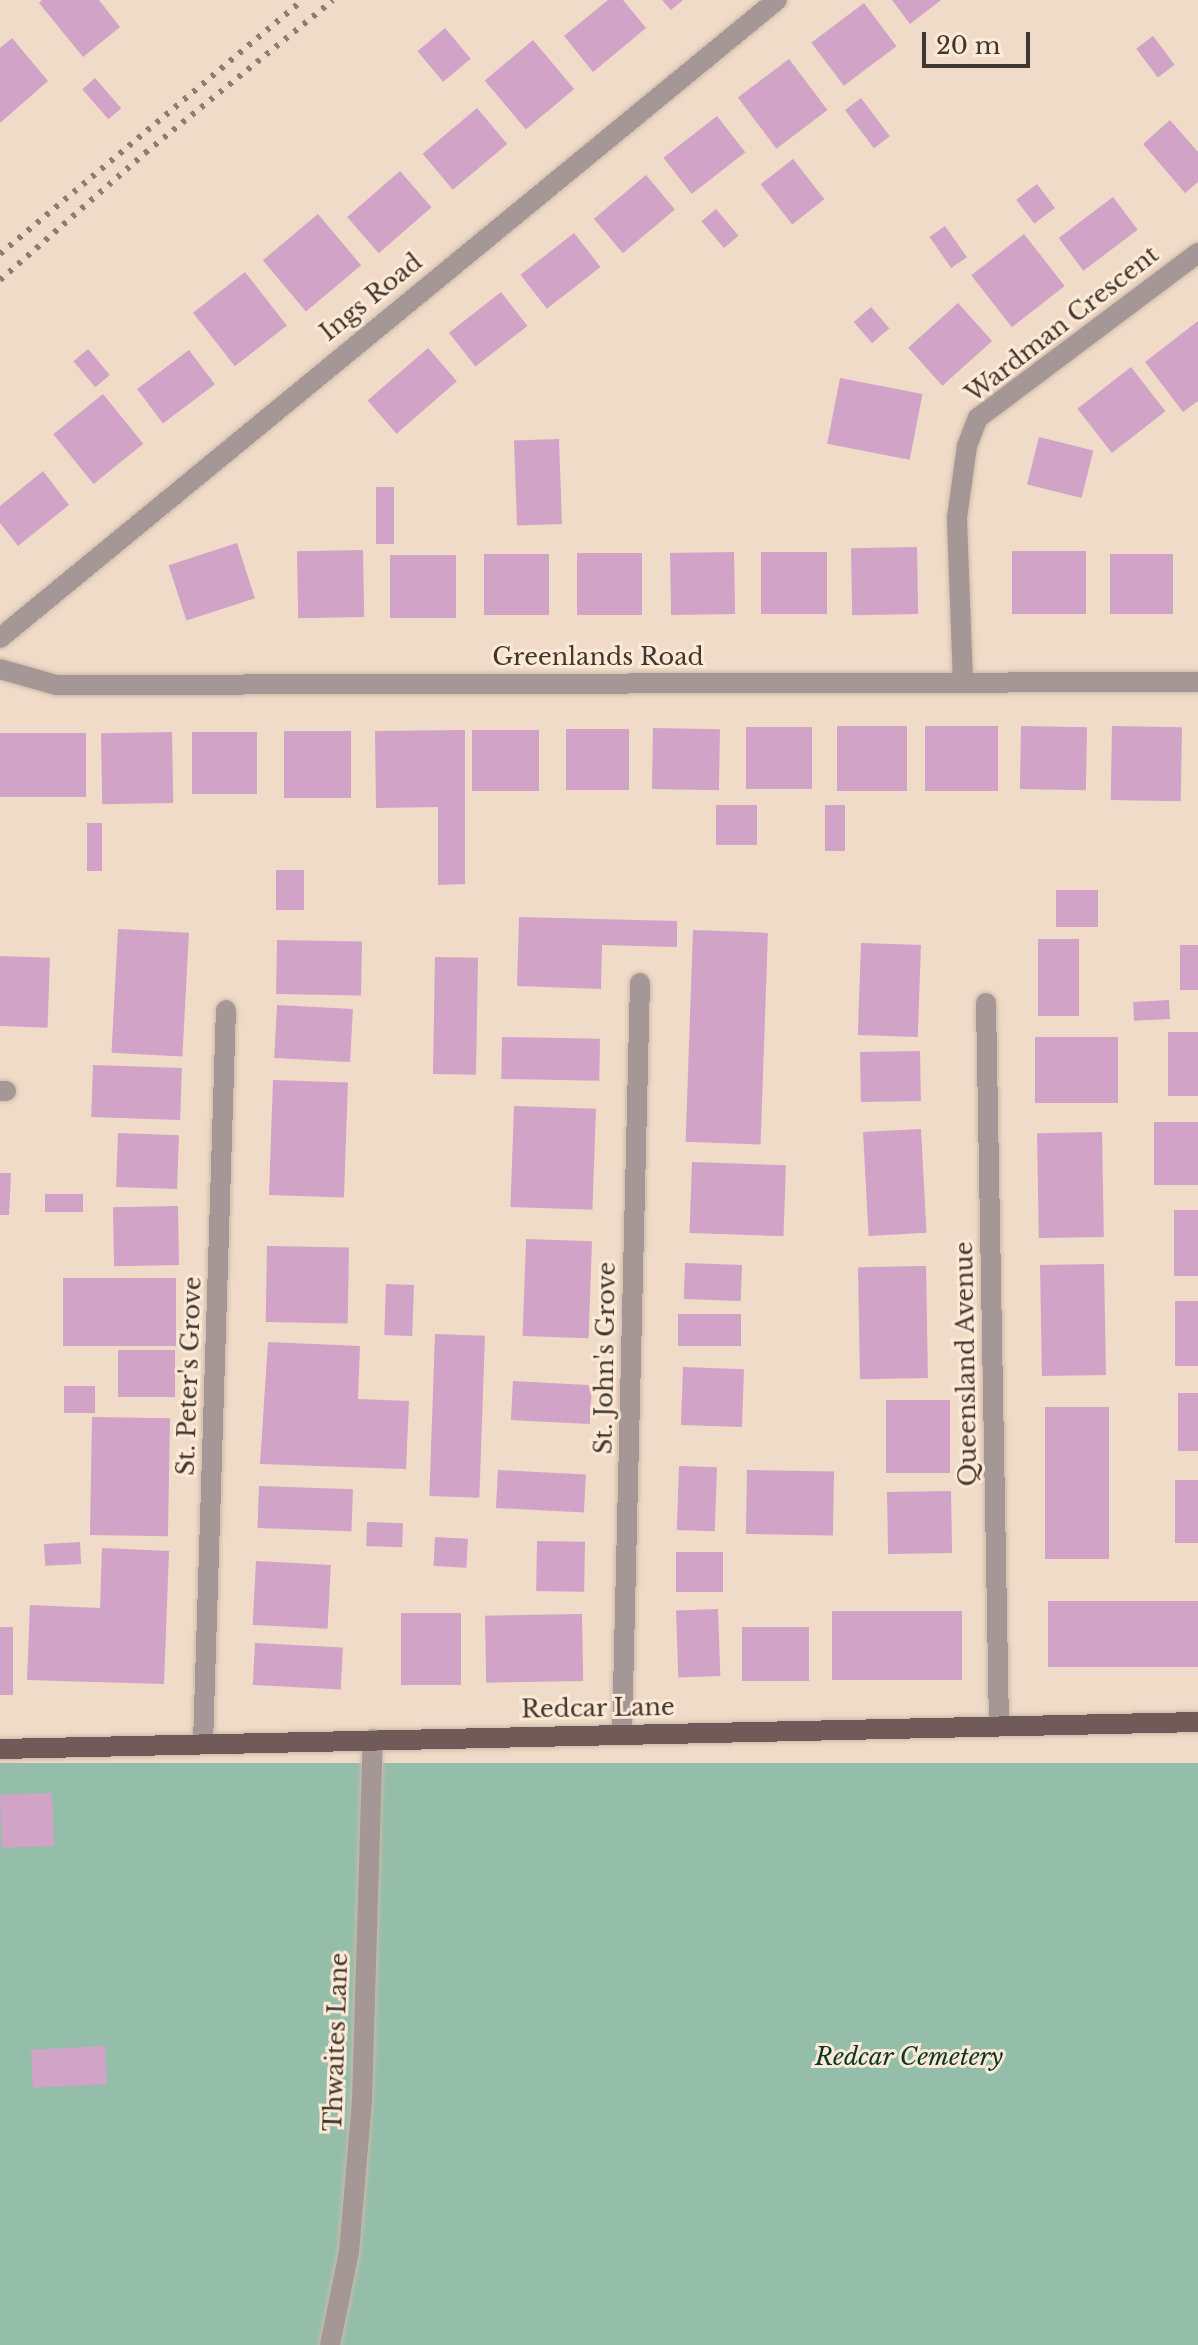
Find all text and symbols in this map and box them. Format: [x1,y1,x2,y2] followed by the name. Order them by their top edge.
[926,16,1034,66] scale bar
[936,31,1001,60] text: 20 m
[960,240,1164,408] street label: Wardman Crescent
[314,247,428,347] street label: Ings Road
[492,643,704,671] street label: Greenlands Road
[949,1241,983,1487] street label: Queensland Avenue
[589,1262,621,1454] street label: St. John's Grove
[171,1276,207,1476] street label: St. Peter's Grove
[521,1692,675,1724] street label: Redcar Lane
[318,1952,354,2132] street label: Thwaites Lane
[815,2043,1003,2071] park label: Redcar Cemetery

